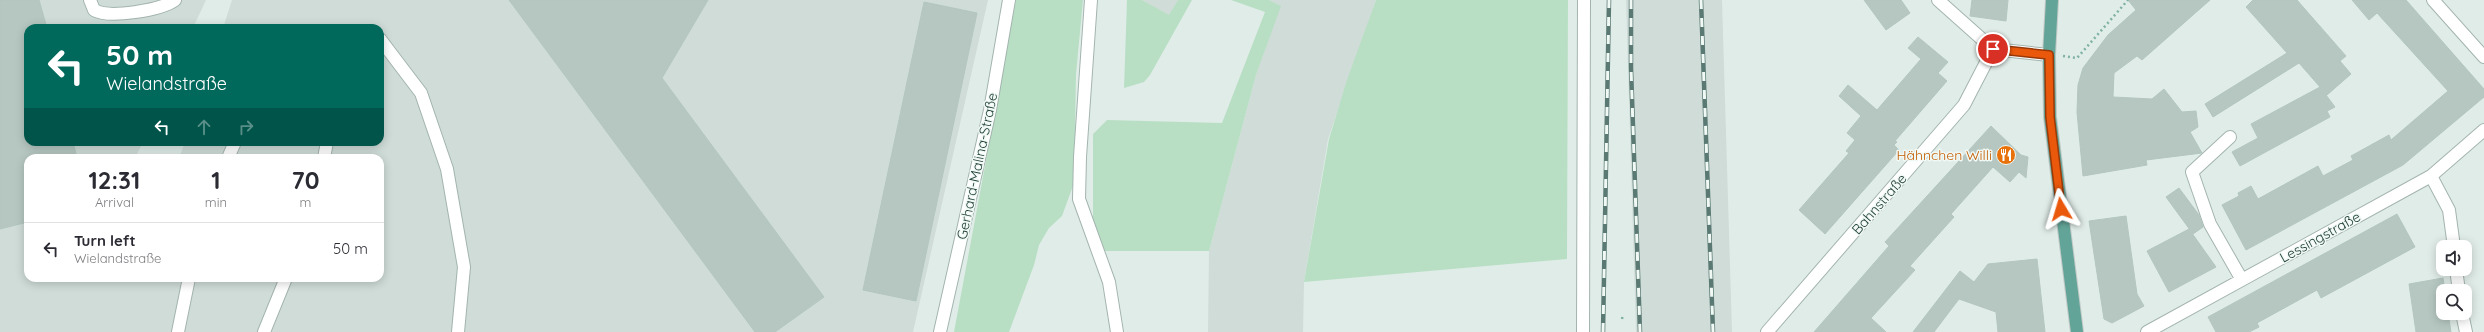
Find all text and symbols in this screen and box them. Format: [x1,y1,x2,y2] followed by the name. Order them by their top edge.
[1976,32,2010,66] pin
[106,37,173,72] text: 50 m
[1982,38,2004,60] icon: arrive
[40,40,92,92] icon: left
[106,72,227,95] text: Wielandstraße
[953,91,1001,241] street label: Gerhard-Malina-Straße
[151,116,173,138] icon: left
[193,116,215,138] icon: ahead
[235,116,257,138] icon: right
[1995,144,2017,166] restaurant icon: Hähnchen Willi
[1896,146,1992,164] place label: Hähnchen Willi
[89,165,140,195] text: 12:31
[211,165,221,195] text: 1
[292,165,319,195] text: 70
[1848,170,1910,238] street label: Bahnstraße
[2040,188,2082,230] position arrow
[95,194,134,210] text: Arrival
[205,194,227,210] text: min
[300,194,311,210] text: m
[2276,207,2364,267] street label: Lessingstraße
[74,231,136,250] text: Turn left
[40,238,62,260] icon: left
[333,239,368,258] text: 50 m
[2436,240,2472,320] map controls
[2436,240,2472,276] button: sound
[74,250,161,266] text: Wielandstraße
[2436,284,2472,320] button: search

